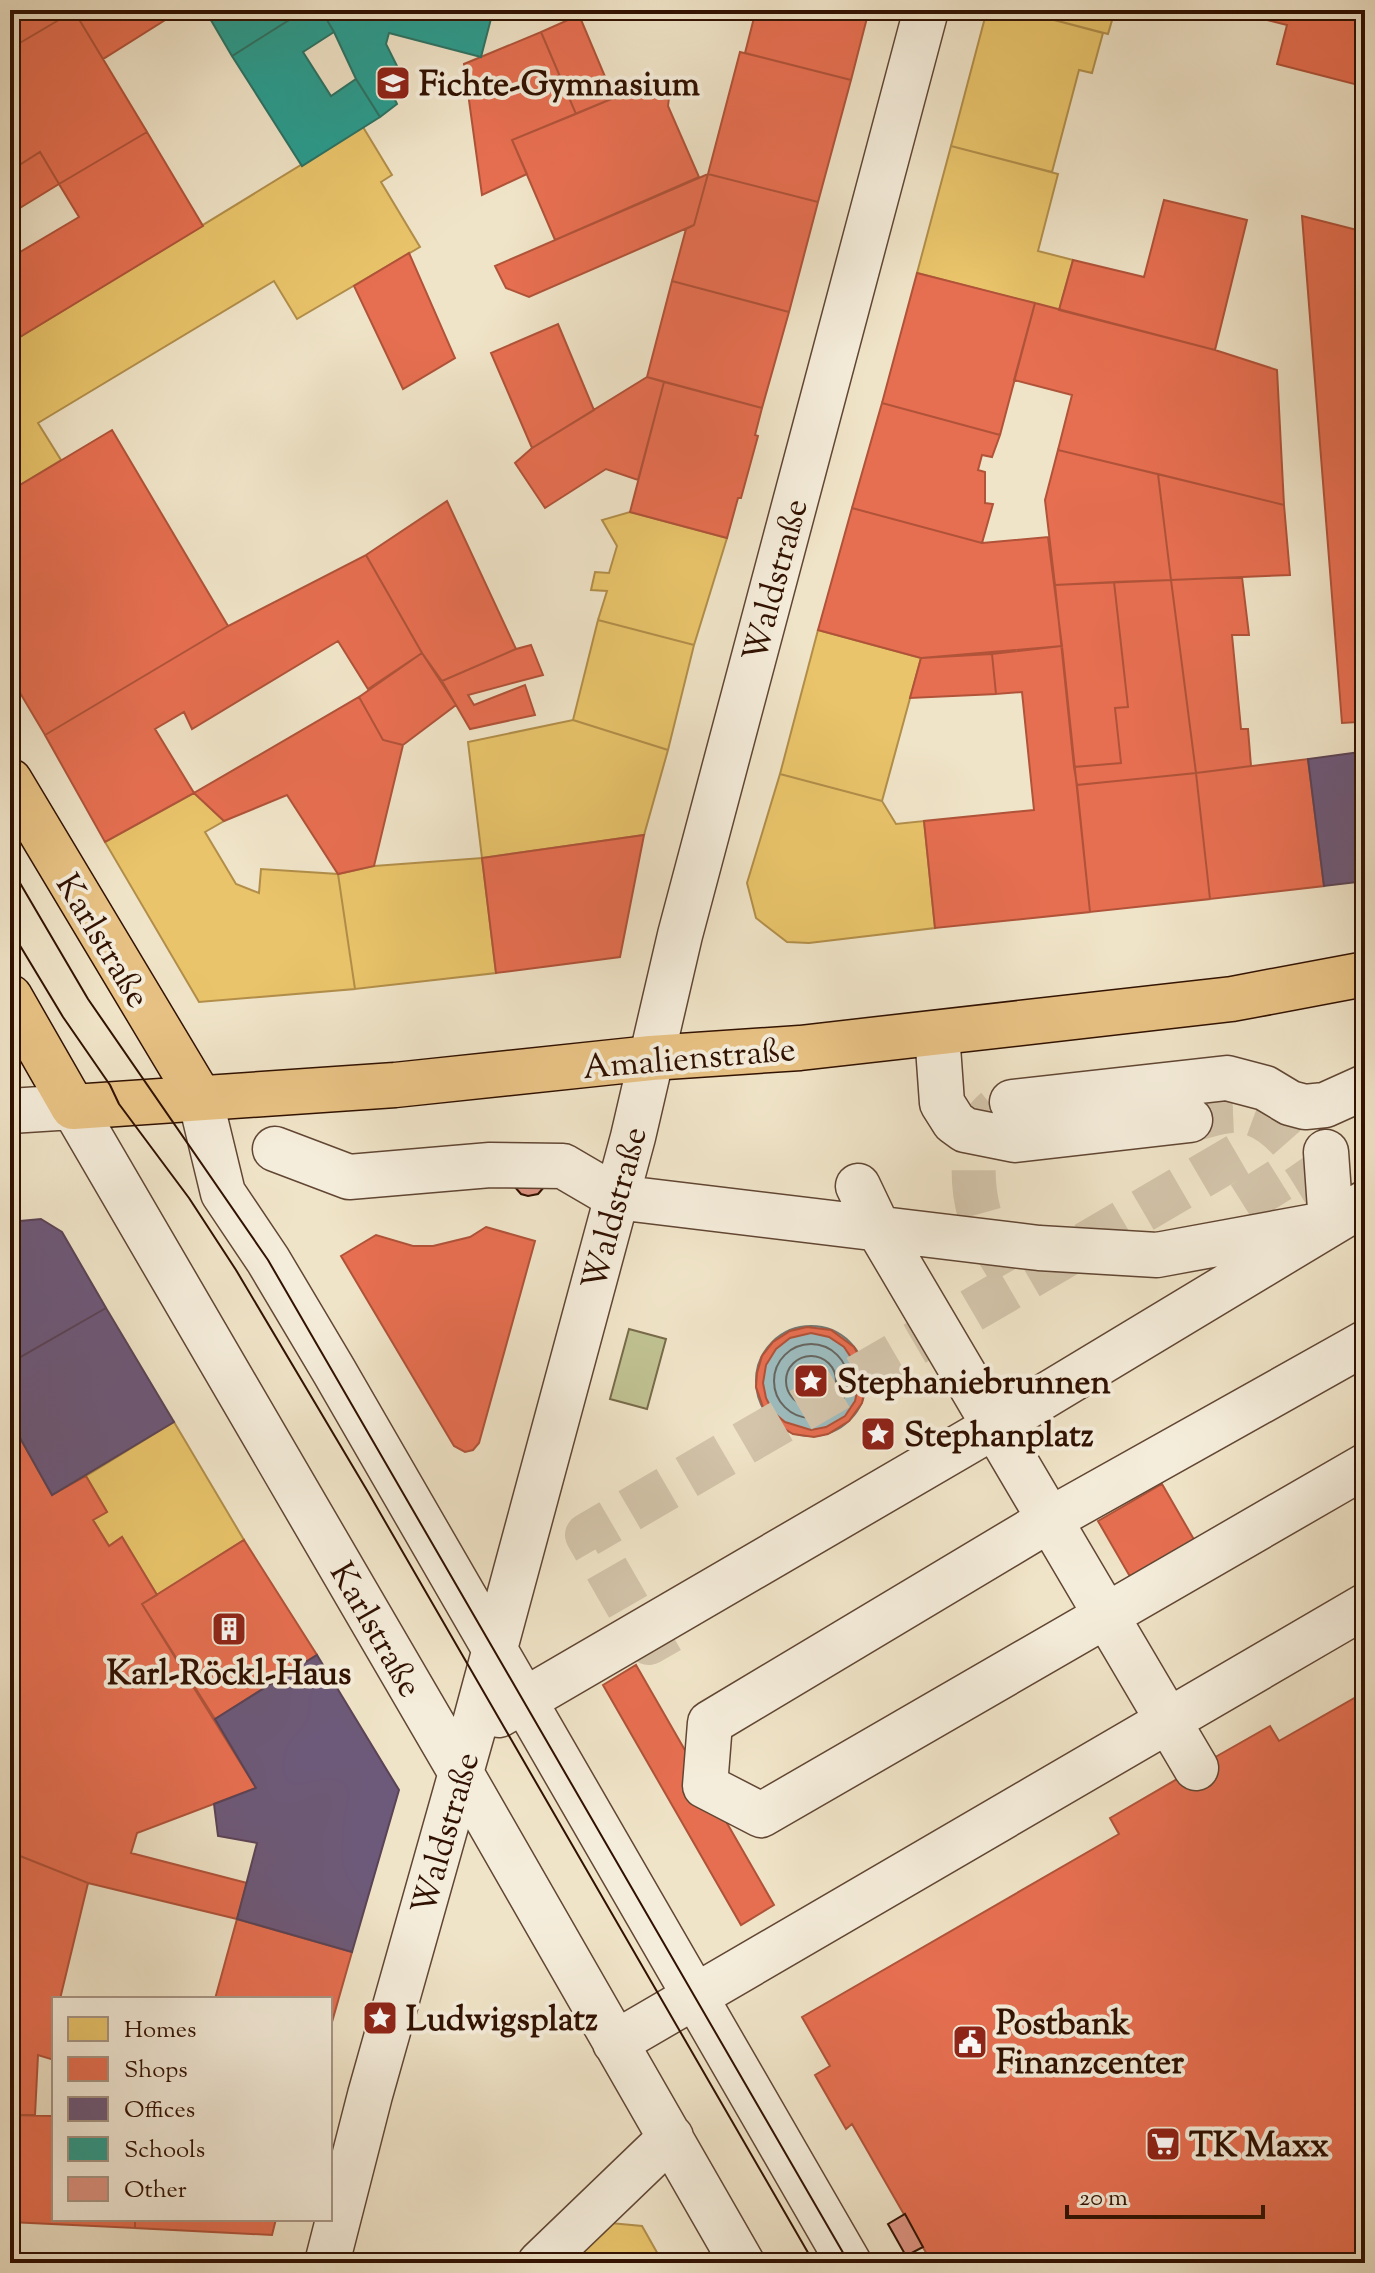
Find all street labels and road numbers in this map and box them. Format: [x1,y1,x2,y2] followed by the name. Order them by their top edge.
[732,494,823,668] street label: Waldstraße
[42,865,160,1018] street label: Karlstraße
[581,1027,798,1094] street label: Amalienstraße
[571,1122,662,1296] street label: Waldstraße
[315,1554,432,1708] street label: Karlstraße
[401,1747,494,1921] street label: Waldstraße

